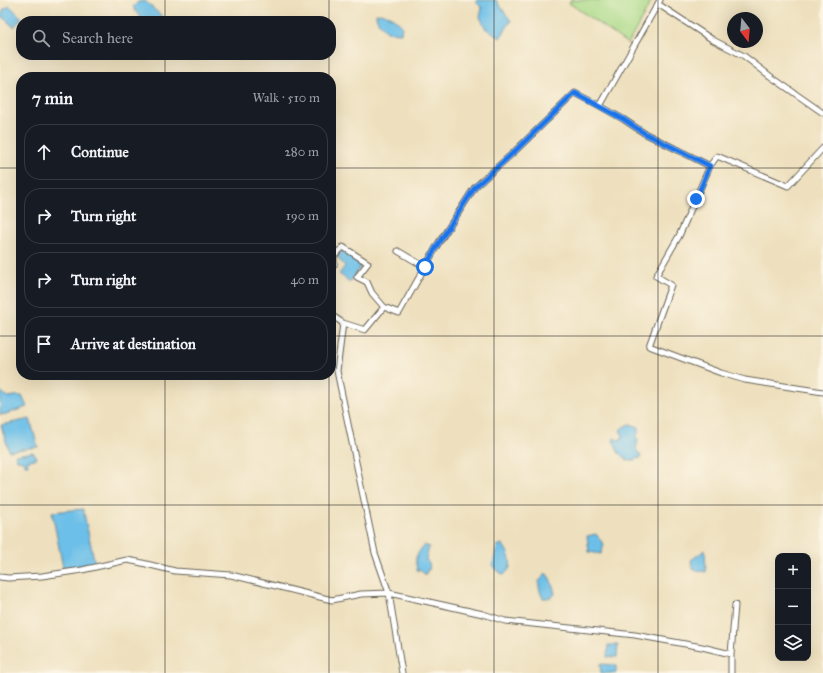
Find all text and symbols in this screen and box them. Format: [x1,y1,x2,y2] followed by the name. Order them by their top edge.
[727,12,763,48] north arrow
[16,16,336,60] search box
[30,27,52,49] icon: search
[62,29,133,47] text: Search here
[32,88,73,109] text: 7 min
[252,90,320,106] text: Walk · 510 m
[33,141,55,163] icon: ahead
[71,143,129,161] text: Continue
[284,144,319,160] text: 280 m
[687,190,705,208] route end
[33,205,55,227] icon: right
[71,207,136,225] text: Turn right
[286,208,319,224] text: 190 m
[416,258,434,276] route start
[33,269,55,291] icon: right
[71,271,136,289] text: Turn right
[290,272,319,288] text: 40 m
[33,333,55,355] icon: arrive
[71,335,196,353] text: Arrive at destination
[775,553,811,661] map controls
[775,553,811,589] button: +
[775,589,811,625] button: −
[775,625,811,661] button: layers

